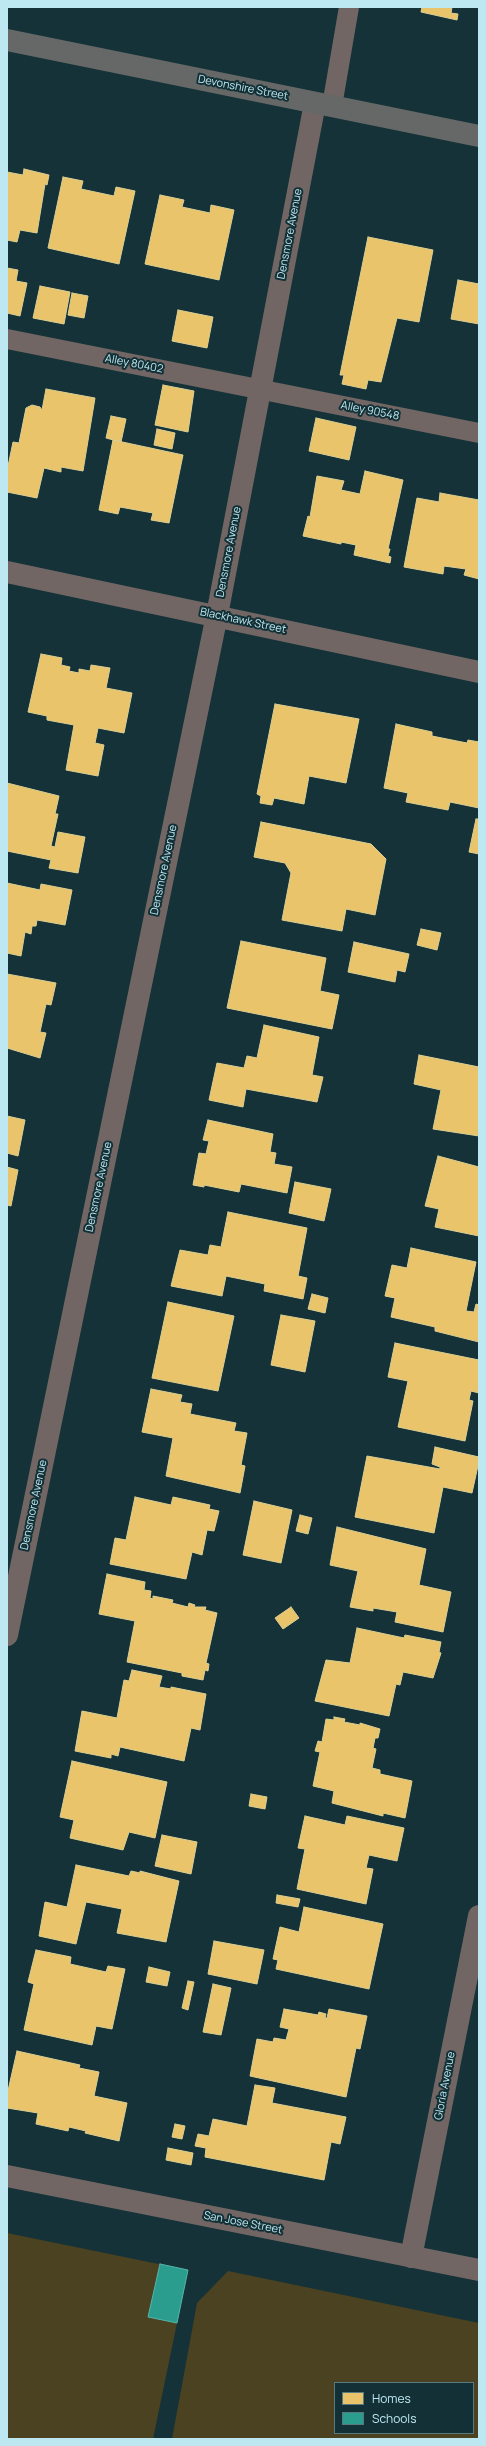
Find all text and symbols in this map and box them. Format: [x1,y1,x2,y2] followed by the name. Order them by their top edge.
[197,73,289,103] street label: Devonshire Street
[275,188,305,280] street label: Densmore Avenue
[104,352,164,376] street label: Alley 80402
[340,399,400,423] street label: Alley 90548
[214,506,244,598] street label: Densmore Avenue
[199,605,287,637] street label: Blackhawk Street
[148,824,180,916] street label: Densmore Avenue
[83,1141,115,1233] street label: Densmore Avenue
[18,1459,50,1551] street label: Densmore Avenue
[432,2051,458,2121] street label: Gloria Avenue
[203,2209,283,2237] street label: San Jose Street
[334,2382,474,2434] legend
[372,2390,411,2407] text: Homes
[372,2410,416,2427] text: Schools

